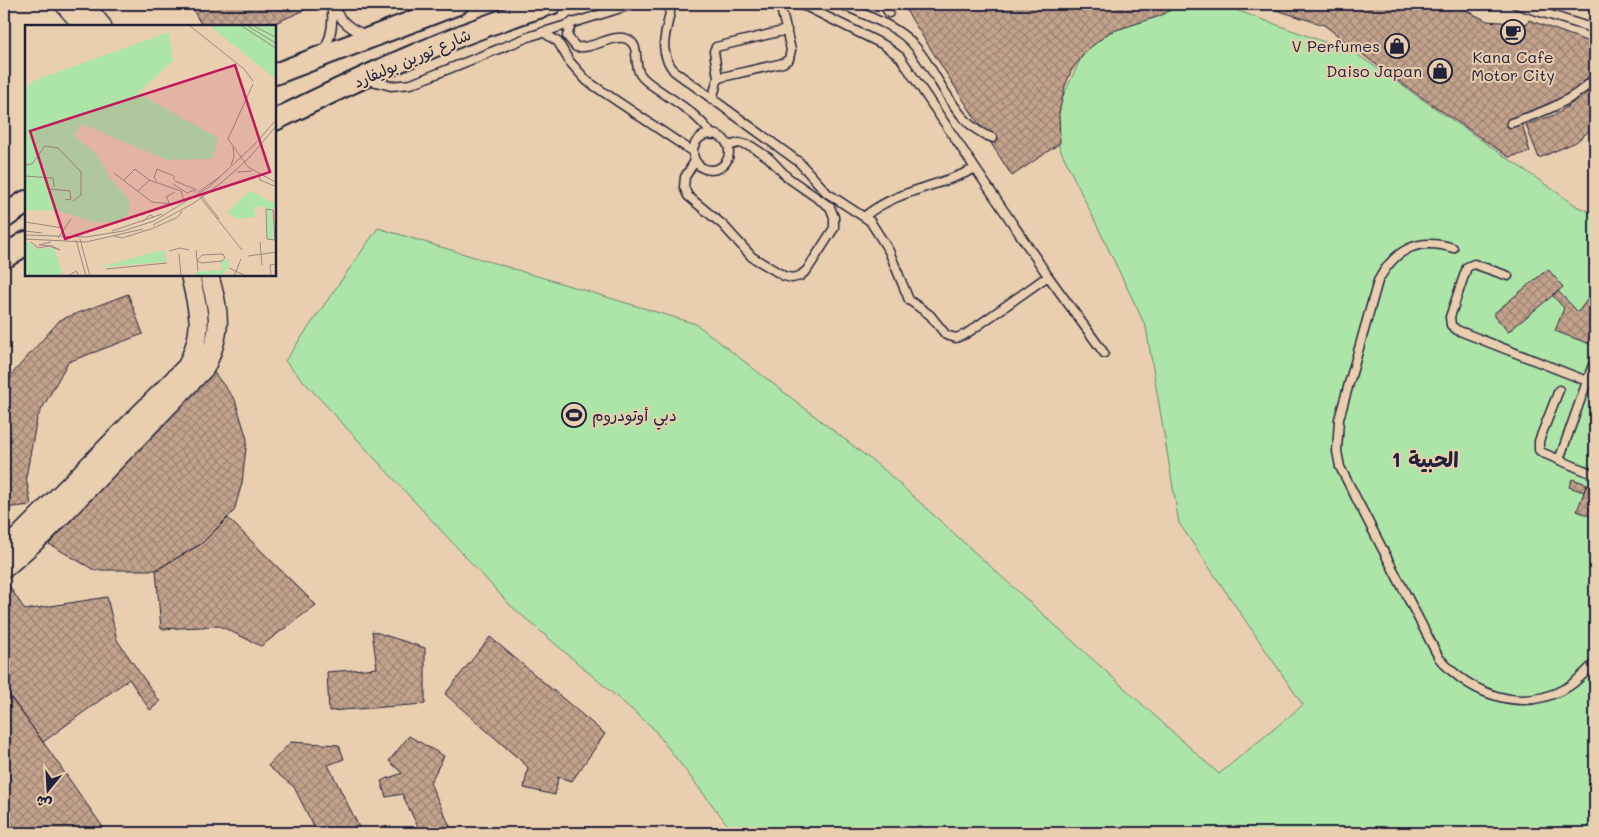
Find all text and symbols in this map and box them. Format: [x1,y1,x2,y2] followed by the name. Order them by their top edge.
[1500,19,1526,45] cafe icon: Kana Cafe Motor City
[350,23,474,94] street label: شارع تورين بوليفارد
[25,25,276,276] inset map
[1384,33,1410,59] shop icon: V Perfumes
[1291,35,1380,56] place label: V Perfumes
[1471,46,1555,85] place label: Kana Cafe Motor City
[1427,58,1453,84] shop icon: Daiso Japan
[1326,60,1422,81] place label: Daiso Japan
[561,402,587,428] sports icon: دبي أوتودروم
[592,404,677,430] place label: دبي أوتودروم
[1391,445,1459,473] district label: الحبية 1
[22,764,72,814] north arrow
[34,791,54,814] text: ش

